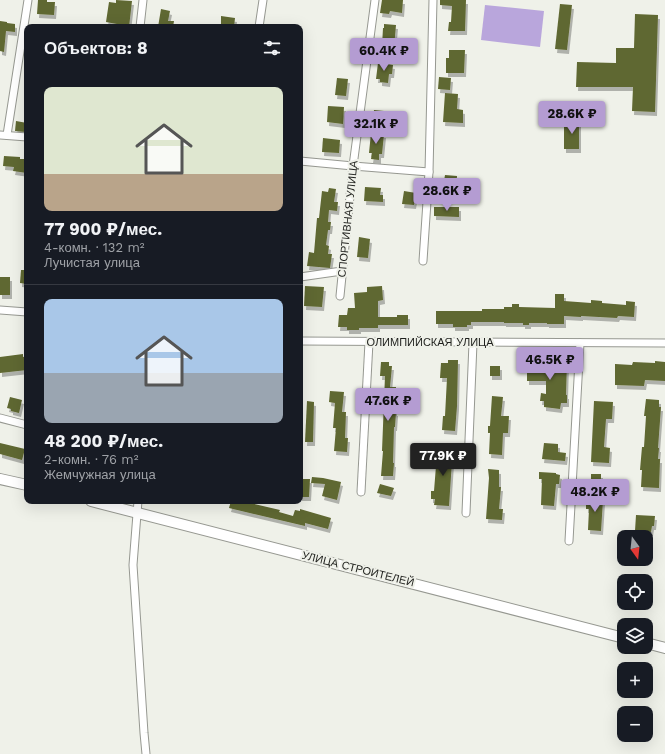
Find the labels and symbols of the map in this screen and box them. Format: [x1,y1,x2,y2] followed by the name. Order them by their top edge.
[347,38,421,72] pin: 60.4K ₽
[535,101,609,135] pin: 28.6K ₽
[339,111,413,145] pin: 32.1K ₽
[335,159,361,278] street label: СПОРТИВНАЯ УЛИЦА
[410,178,484,212] pin: 28.6K ₽
[366,336,494,349] street label: ОЛИМПИЙСКАЯ УЛИЦА
[513,347,587,381] pin: 46.5K ₽
[351,388,425,422] pin: 47.6K ₽
[406,443,480,477] pin: 77.9K ₽
[558,479,632,513] pin: 48.2K ₽
[617,530,653,566] north arrow
[300,549,416,589] street label: УЛИЦА СТРОИТЕЛЕЙ

